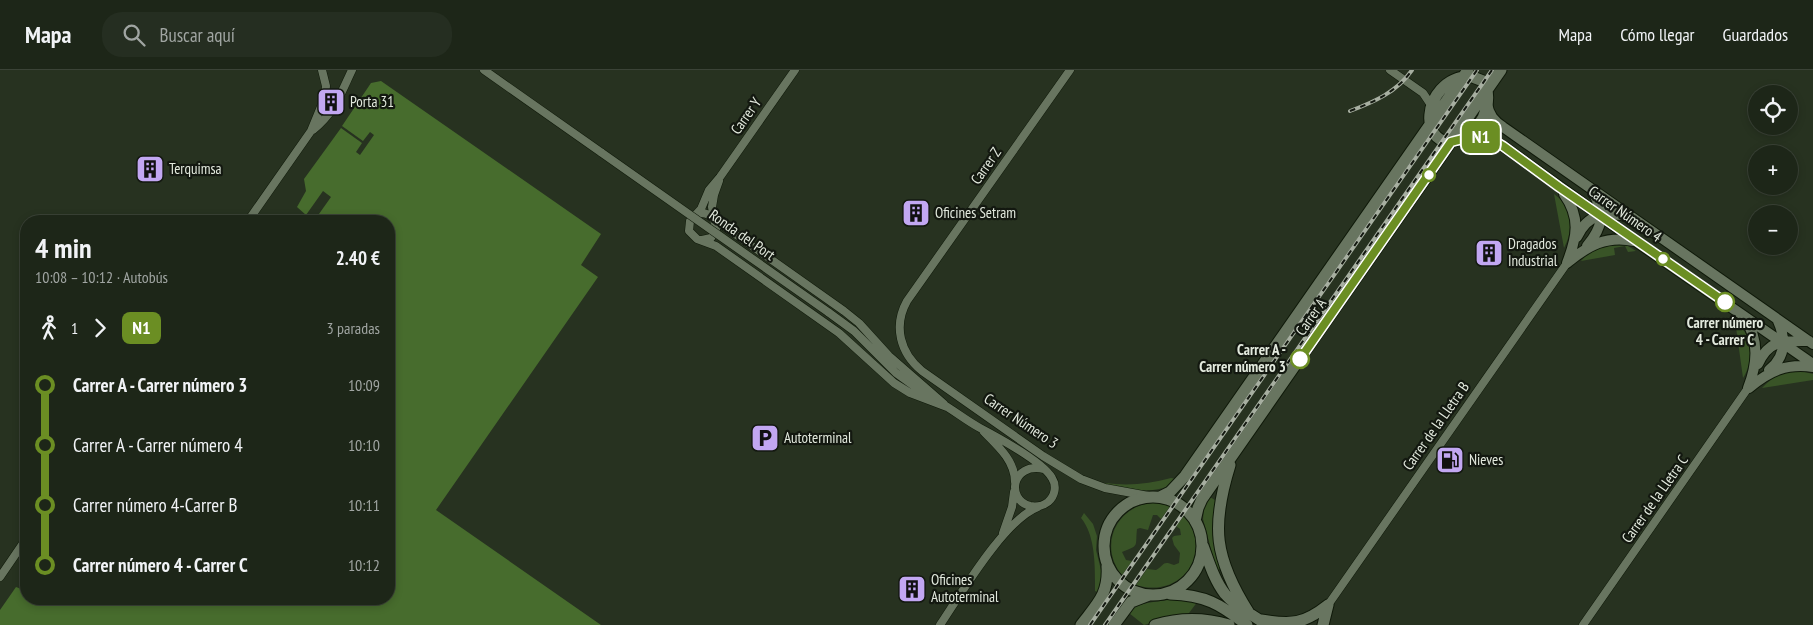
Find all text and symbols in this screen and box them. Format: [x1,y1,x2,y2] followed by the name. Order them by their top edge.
[102,12,452,57] search box
[25,19,72,50] text: Mapa
[120,21,148,49] icon: search
[160,23,235,47] text: Buscar aquí
[1558,23,1592,46] text: Mapa
[1620,23,1695,46] text: Cómo llegar
[1723,23,1788,46] text: Guardados
[1748,85,1798,255] map controls
[1748,85,1798,135] button: locate
[316,87,346,117] building icon: Porta 31
[350,92,394,111] place label: Porta 31
[726,93,765,138] street label: Carrer Y
[1458,121,1504,153] line badge: N1
[1472,125,1490,148] text: N1
[966,143,1005,188] street label: Carrer Z
[1748,145,1798,195] button: +
[135,154,165,184] building icon: Terquimsa
[169,159,222,178] place label: Terquimsa
[1422,168,1436,182] unlabelled marker
[1585,181,1666,246] street label: Carrer Número 4
[901,198,931,228] building icon: Oficines Setram
[935,203,1016,222] place label: Oficines Setram
[706,205,779,264] street label: Ronda del Port
[1748,205,1798,255] button: −
[35,229,92,266] text: 4 min
[1508,234,1558,270] place label: Dragados Industrial
[1474,238,1504,268] building icon: Dragados Industrial
[336,246,380,270] text: 2.40 €
[1656,252,1670,266] unlabelled marker
[35,267,168,287] text: 10:08 – 10:12 · Autobús
[1715,292,1735,312] marker: Carrer número 4 - Carrer C
[1291,294,1331,339] street label: Carrer A
[1687,313,1764,349] place label: Carrer número 4 - Carrer C
[35,314,63,342] icon: walk
[86,314,114,342] icon: forward
[132,316,151,339] text: N1
[71,318,78,338] text: 1
[327,318,380,338] text: 3 paradas
[1199,340,1286,376] place label: Carrer A - Carrer número 3
[1290,349,1310,369] marker: Carrer A - Carrer número 3
[73,373,247,397] text: Carrer A - Carrer número 3
[348,375,380,395] text: 10:09
[1398,378,1473,473] street label: Carrer de la Lletra B
[981,389,1062,452] street label: Carrer Número 3
[750,423,780,453] parking icon: Autoterminal
[784,428,852,447] place label: Autoterminal
[73,433,243,457] text: Carrer A - Carrer número 4
[348,435,380,455] text: 10:10
[1435,445,1465,475] fuel station icon: Nieves
[1469,450,1503,469] place label: Nieves
[1617,451,1692,546] street label: Carrer de la Lletra C
[73,493,237,517] text: Carrer número 4-Carrer B
[348,495,380,515] text: 10:11
[73,553,248,577] text: Carrer número 4 - Carrer C
[348,555,380,575] text: 10:12
[931,570,999,606] place label: Oficines Autoterminal
[897,574,927,604] building icon: Oficines Autoterminal

